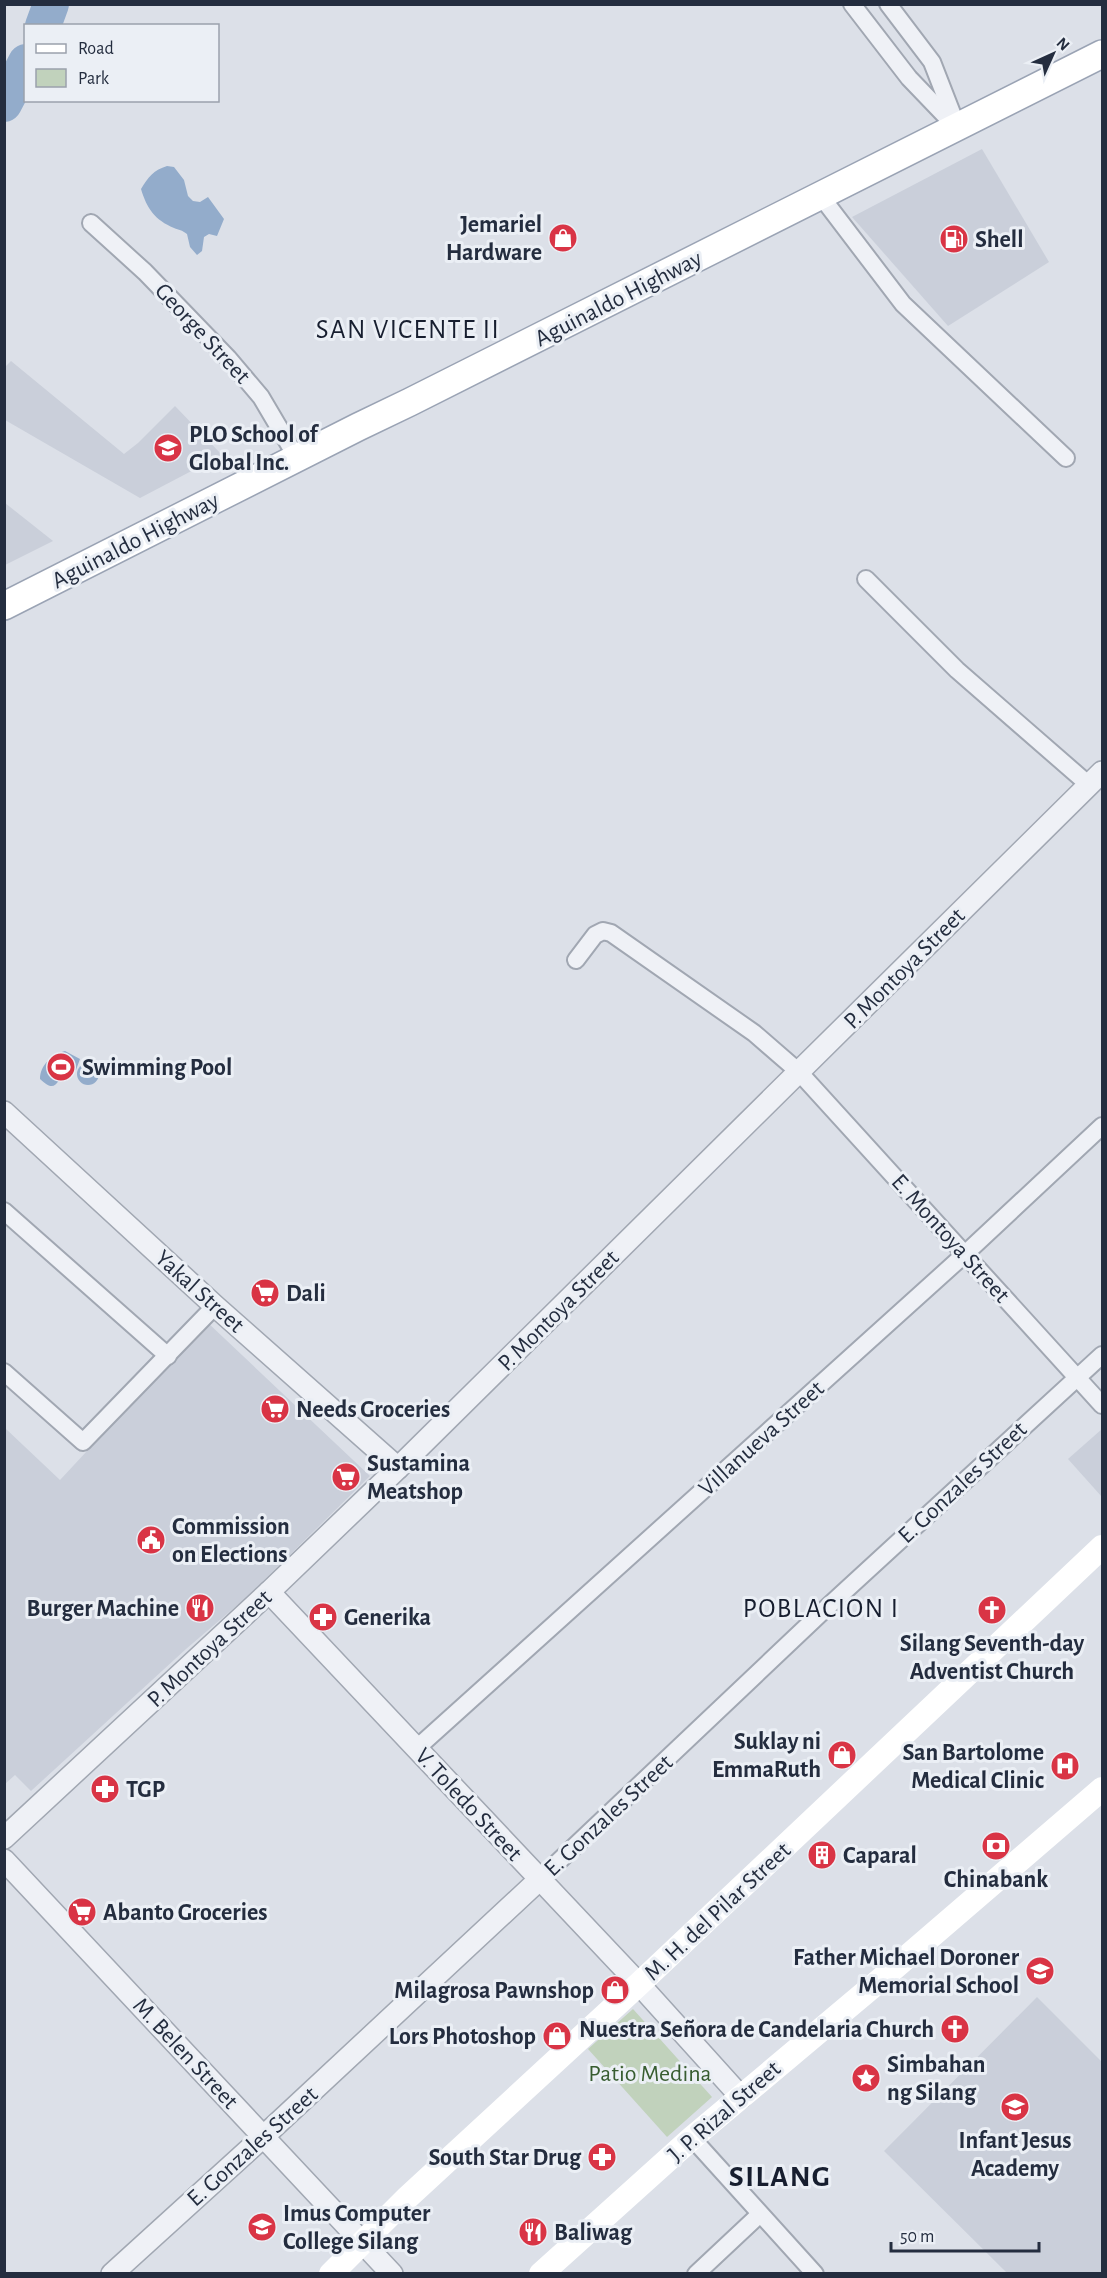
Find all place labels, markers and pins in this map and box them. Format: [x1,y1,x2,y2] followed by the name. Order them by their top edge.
[446,213,542,265] place label: Jemariel Hardware
[547,222,579,254] shop icon: Jemariel Hardware
[938,223,970,255] fuel station icon: Shell
[975,228,1023,252] place label: Shell
[189,423,320,475] place label: PLO School of Global Inc.
[152,432,184,464] school or university icon: PLO School of Global Inc.
[45,1051,77,1083] sports icon: Swimming Pool
[82,1056,232,1080] place label: Swimming Pool
[249,1277,281,1309] supermarket icon: Dali
[286,1282,326,1306] place label: Dali
[259,1393,291,1425] supermarket icon: Needs Groceries
[296,1398,450,1422] place label: Needs Groceries
[367,1452,470,1504] place label: Sustamina Meatshop
[330,1461,362,1493] supermarket icon: Sustamina Meatshop
[172,1515,290,1567] place label: Commission on Elections
[135,1524,167,1556] public building icon: Commission on Elections
[184,1592,216,1624] restaurant icon: Burger Machine
[976,1594,1008,1626] church icon: Silang Seventh-day Adventist Church
[27,1597,179,1621] place label: Burger Machine
[307,1601,339,1633] pharmacy icon: Generika
[344,1606,431,1630] place label: Generika
[900,1632,1085,1684] place label: Silang Seventh-day Adventist Church
[712,1730,821,1782] place label: Suklay ni EmmaRuth
[826,1739,858,1771] shop icon: Suklay ni EmmaRuth
[902,1741,1044,1793] place label: San Bartolome Medical Clinic
[1049,1750,1081,1782] hospital icon: San Bartolome Medical Clinic
[89,1773,121,1805] pharmacy icon: TGP
[126,1778,165,1802] place label: TGP
[980,1830,1012,1862] bank icon: Chinabank
[806,1839,838,1871] building icon: Caparal
[843,1844,917,1868] place label: Caparal
[944,1868,1048,1892] place label: Chinabank
[66,1896,98,1928] supermarket icon: Abanto Groceries
[103,1901,268,1925] place label: Abanto Groceries
[793,1946,1020,1998] place label: Father Michael Doroner Memorial School
[1024,1955,1056,1987] school or university icon: Father Michael Doroner Memorial School
[599,1974,631,2006] shop icon: Milagrosa Pawnshop
[394,1979,594,2003] place label: Milagrosa Pawnshop
[939,2013,971,2045] church icon: Nuestra Señora de Candelaria Church
[579,2018,934,2042] place label: Nuestra Señora de Candelaria Church
[541,2020,573,2052] shop icon: Lors Photoshop
[389,2025,536,2049] place label: Lors Photoshop
[887,2053,986,2105] place label: Simbahan ng Silang
[850,2062,882,2094] place icon: Simbahan ng Silang
[999,2091,1031,2123] school or university icon: Infant Jesus Academy
[959,2129,1071,2181] place label: Infant Jesus Academy
[586,2141,618,2173] pharmacy icon: South Star Drug
[428,2146,582,2170] place label: South Star Drug
[283,2202,431,2254] place label: Imus Computer College Silang
[246,2211,278,2243] school or university icon: Imus Computer College Silang
[517,2216,549,2248] restaurant icon: Baliwag
[554,2221,633,2245] place label: Baliwag

